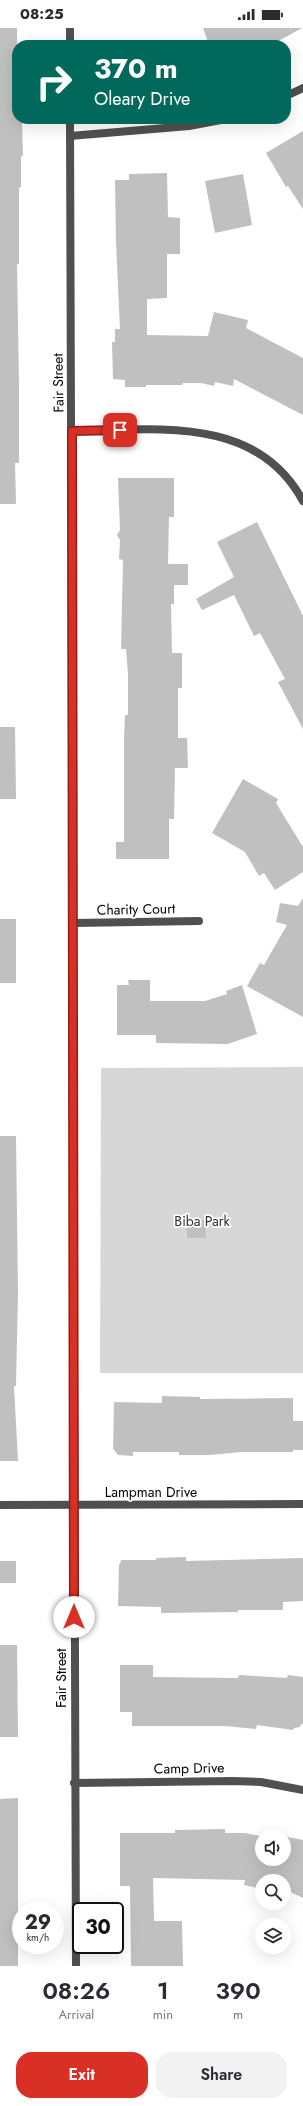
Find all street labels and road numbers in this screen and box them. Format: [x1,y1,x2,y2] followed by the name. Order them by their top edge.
[47,353,69,413] street label: Fair Street
[97,898,176,920] street label: Charity Court
[105,1482,197,1502] street label: Lampman Drive
[51,1648,71,1708] street label: Fair Street
[154,1757,224,1779] street label: Camp Drive

